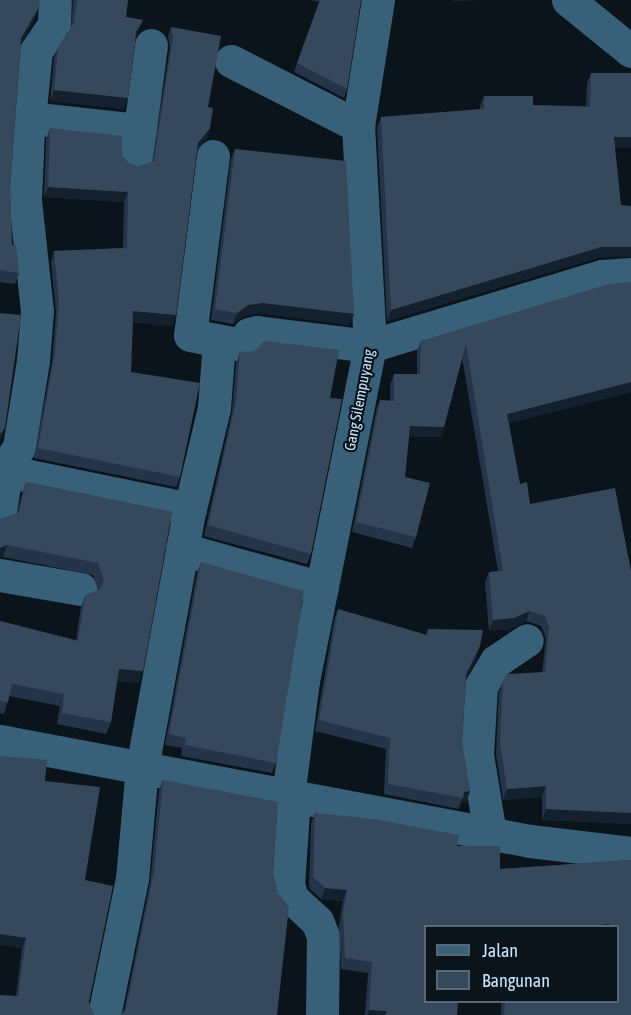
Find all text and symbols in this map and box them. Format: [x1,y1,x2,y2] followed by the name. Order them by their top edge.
[340,348,378,452] street label: Gang Silempuyang
[424,925,619,1003] legend
[482,940,518,961] text: Jalan
[482,970,550,991] text: Bangunan

